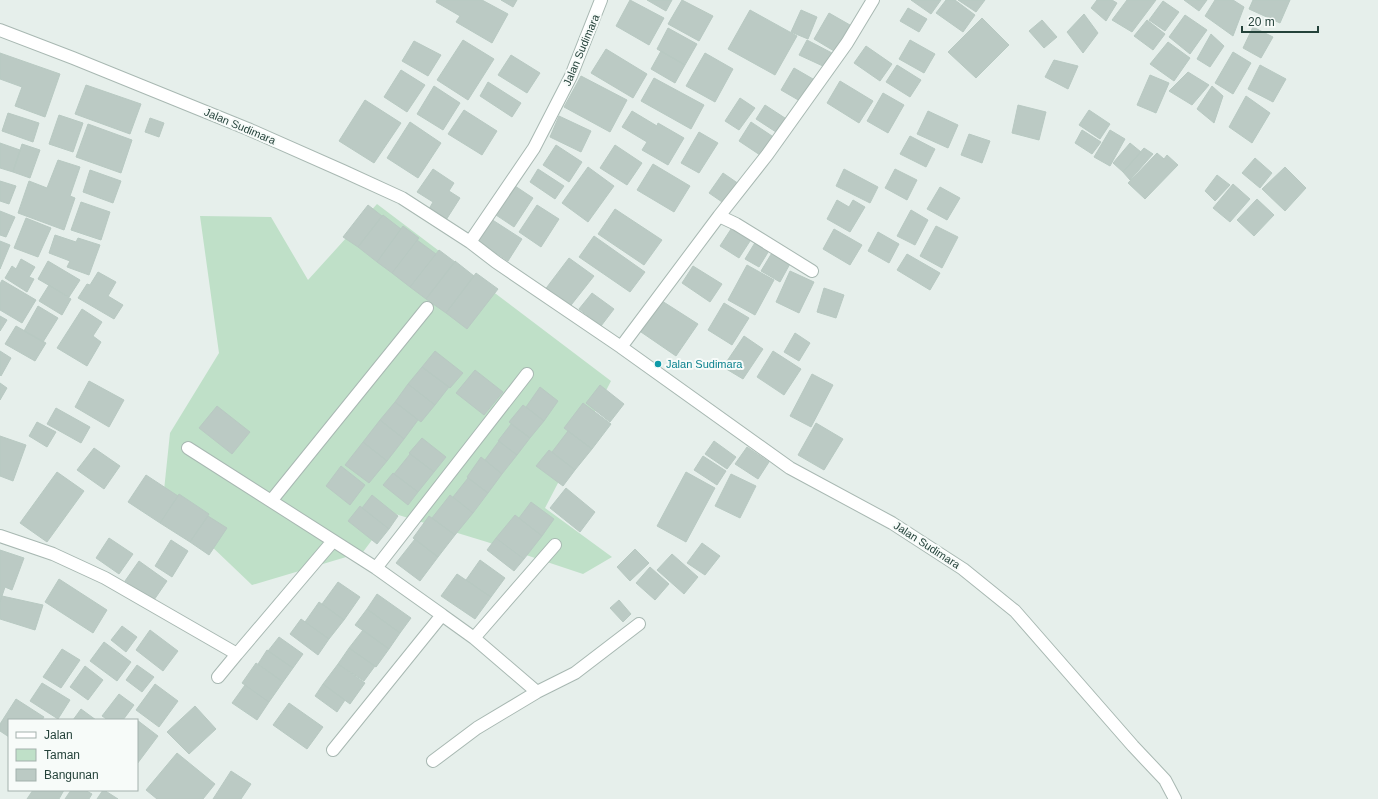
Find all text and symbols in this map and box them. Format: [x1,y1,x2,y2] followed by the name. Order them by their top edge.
[1242,8,1318,34] scale bar
[561,12,602,88] street label: Jalan Sudimara
[1248,15,1275,29] text: 20 m
[202,106,278,147] street label: Jalan Sudimara
[666,358,743,370] place label: Jalan Sudimara
[653,359,663,369] marker: Jalan Sudimara
[892,519,963,571] street label: Jalan Sudimara
[8,719,138,791] legend
[44,728,73,742] text: Jalan
[44,748,80,762] text: Taman
[44,768,99,782] text: Bangunan

